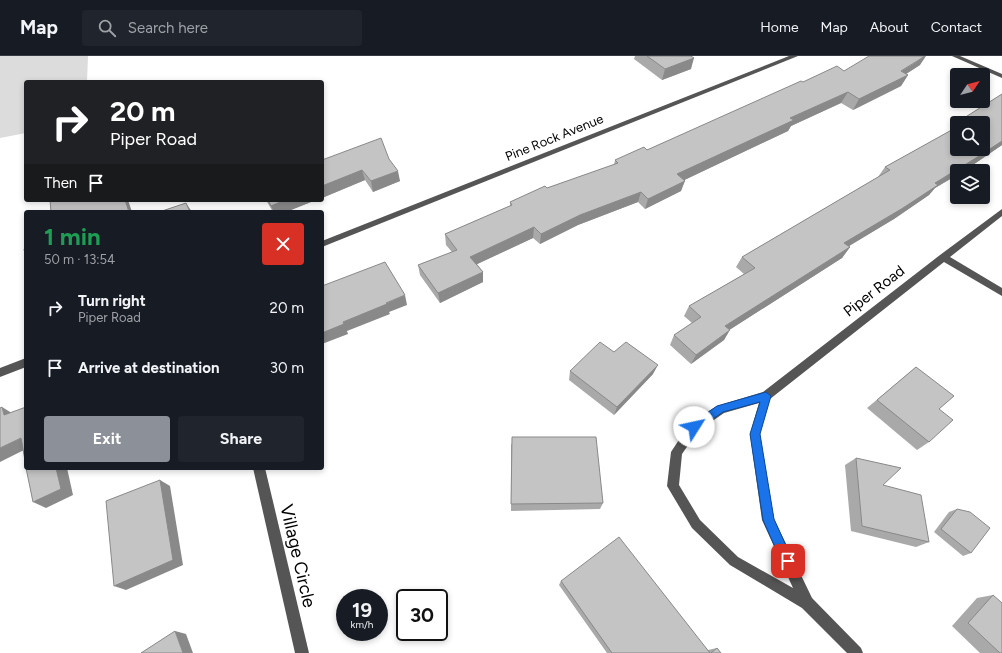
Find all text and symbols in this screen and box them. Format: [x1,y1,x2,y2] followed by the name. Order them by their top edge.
[82,10,362,46] search box
[20,16,58,39] text: Map
[96,17,118,39] icon: search
[128,19,208,37] text: Search here
[760,19,799,36] text: Home
[821,19,848,36] text: Map
[870,19,909,36] text: About
[931,19,982,36] text: Contact
[950,68,990,108] north arrow
[950,68,990,204] map controls
[110,94,175,128] text: 20 m
[44,96,96,148] icon: right
[503,111,605,164] street label: Pine Rock Avenue
[950,116,990,156] button: search
[110,128,197,150] text: Piper Road
[950,164,990,204] button: layers
[85,172,107,194] icon: arrive
[44,174,77,192] text: Then
[44,222,101,251] text: 1 min
[262,223,304,265] button: close
[44,252,115,267] text: 50 m · 13:54
[840,262,908,320] street label: Piper Road
[78,292,146,310] text: Turn right
[44,297,66,319] icon: right
[270,299,304,317] text: 20 m
[78,310,141,325] text: Piper Road
[44,357,66,379] icon: arrive
[78,359,219,377] text: Arrive at destination
[270,359,304,377] text: 30 m
[673,406,715,448] position arrow
[44,416,170,462] button: Exit
[178,416,304,462] button: Share
[275,502,321,610] street label: Village Circle
[771,544,805,578] pin
[777,550,799,572] icon: arrive
[396,589,448,641] speed limit sign: 30
[352,598,372,622] text: 19
[351,618,373,631] text: km/h

